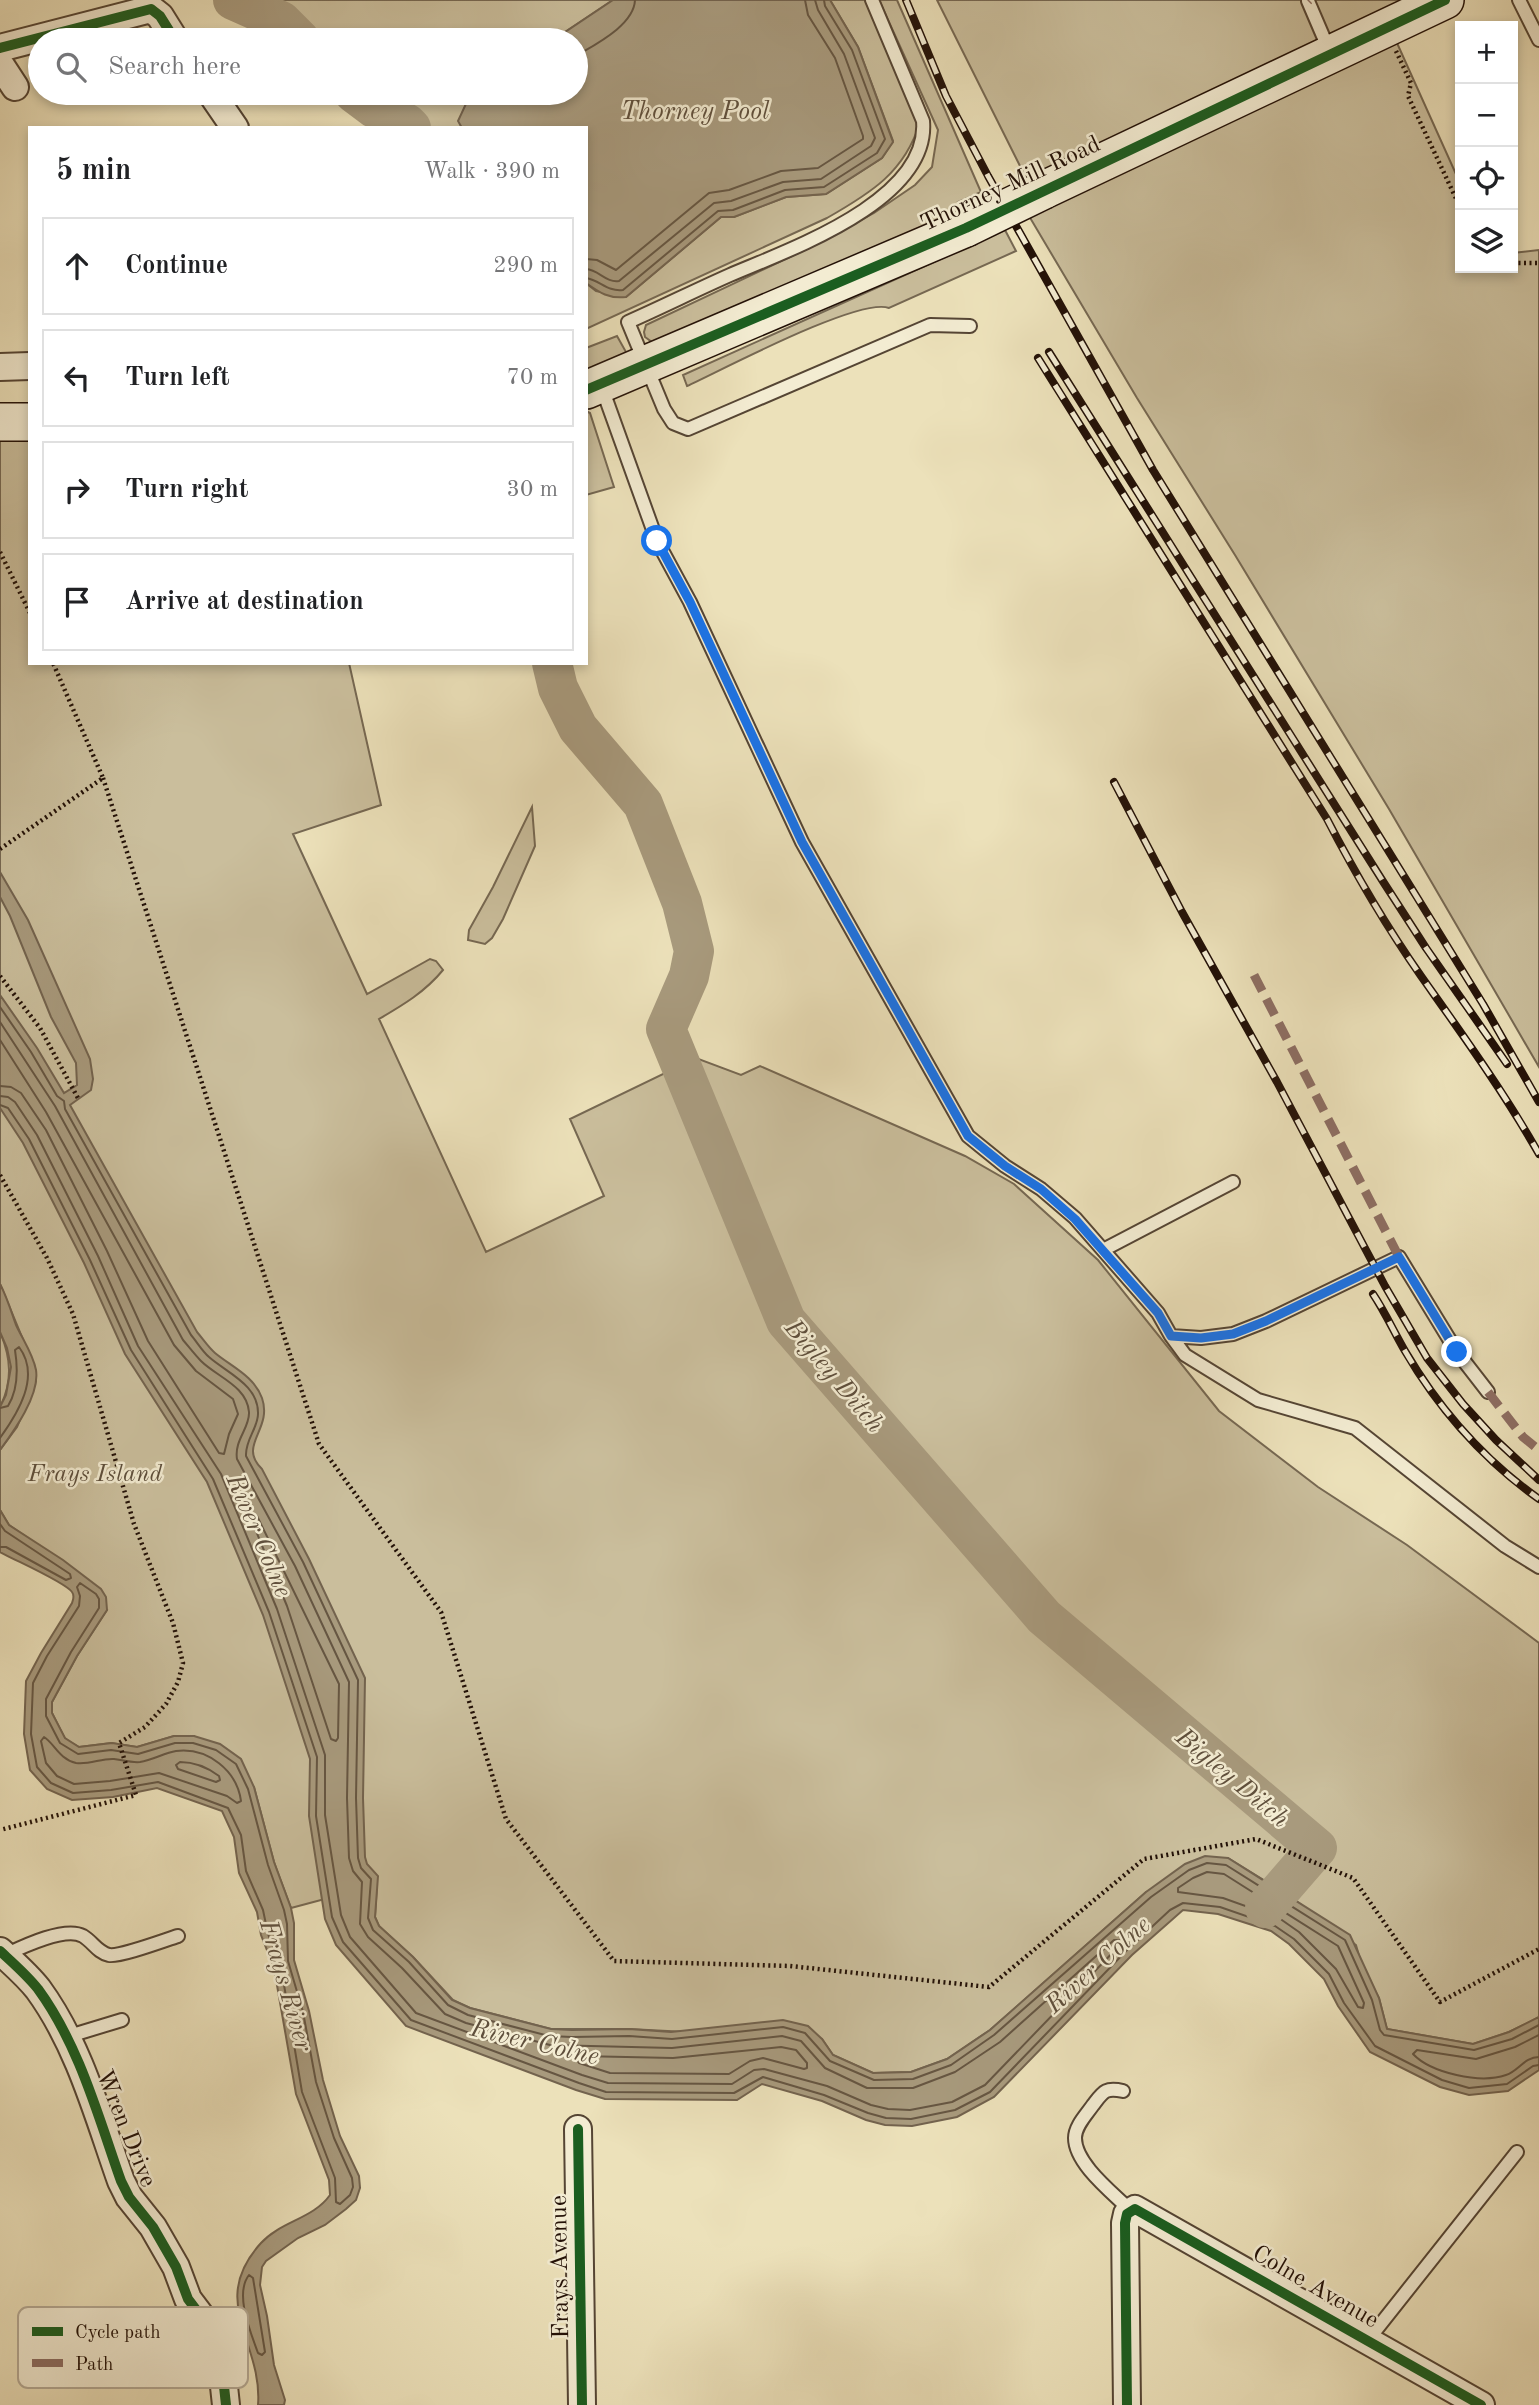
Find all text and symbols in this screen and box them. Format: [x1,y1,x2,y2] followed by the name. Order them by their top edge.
[1455,21,1518,273] map controls
[1455,21,1518,84] button: +
[28,28,588,105] search box
[52,48,90,86] icon: search
[108,54,241,80] text: Search here
[1455,84,1518,147] button: −
[620,99,770,125] water label: Thorney Pool
[917,133,1104,237] street label: Thorney Mill Road
[1455,147,1518,210] button: locate
[56,156,131,186] text: 5 min
[424,160,560,183] text: Walk · 390 m
[1455,210,1518,273] button: layers
[58,247,96,285] icon: ahead
[125,253,228,279] text: Continue
[493,254,558,277] text: 290 m
[58,359,96,397] icon: left
[125,365,230,391] text: Turn left
[507,366,558,389] text: 70 m
[58,471,96,509] icon: right
[125,477,248,503] text: Turn right
[507,478,558,501] text: 30 m
[641,525,672,556] route start
[58,583,96,621] icon: arrive
[125,589,364,615] text: Arrive at destination
[778,1314,888,1438] water label: Bigley Ditch
[1441,1336,1472,1367] route end
[27,1463,163,1487] park label: Frays Island
[220,1469,296,1601] water label: River Colne
[1169,1723,1293,1833] water label: Bigley Ditch
[1040,1912,1156,2020] water label: River Colne
[254,1916,317,2055] water label: Frays River
[467,2015,601,2070] water label: River Colne
[91,2067,159,2191] street label: Wren Drive
[548,2195,574,2339] street label: Frays Avenue
[1248,2242,1382,2333] street label: Colne Avenue
[18,2307,248,2388] legend
[75,2324,161,2343] text: Cycle path
[75,2356,113,2375] text: Path

